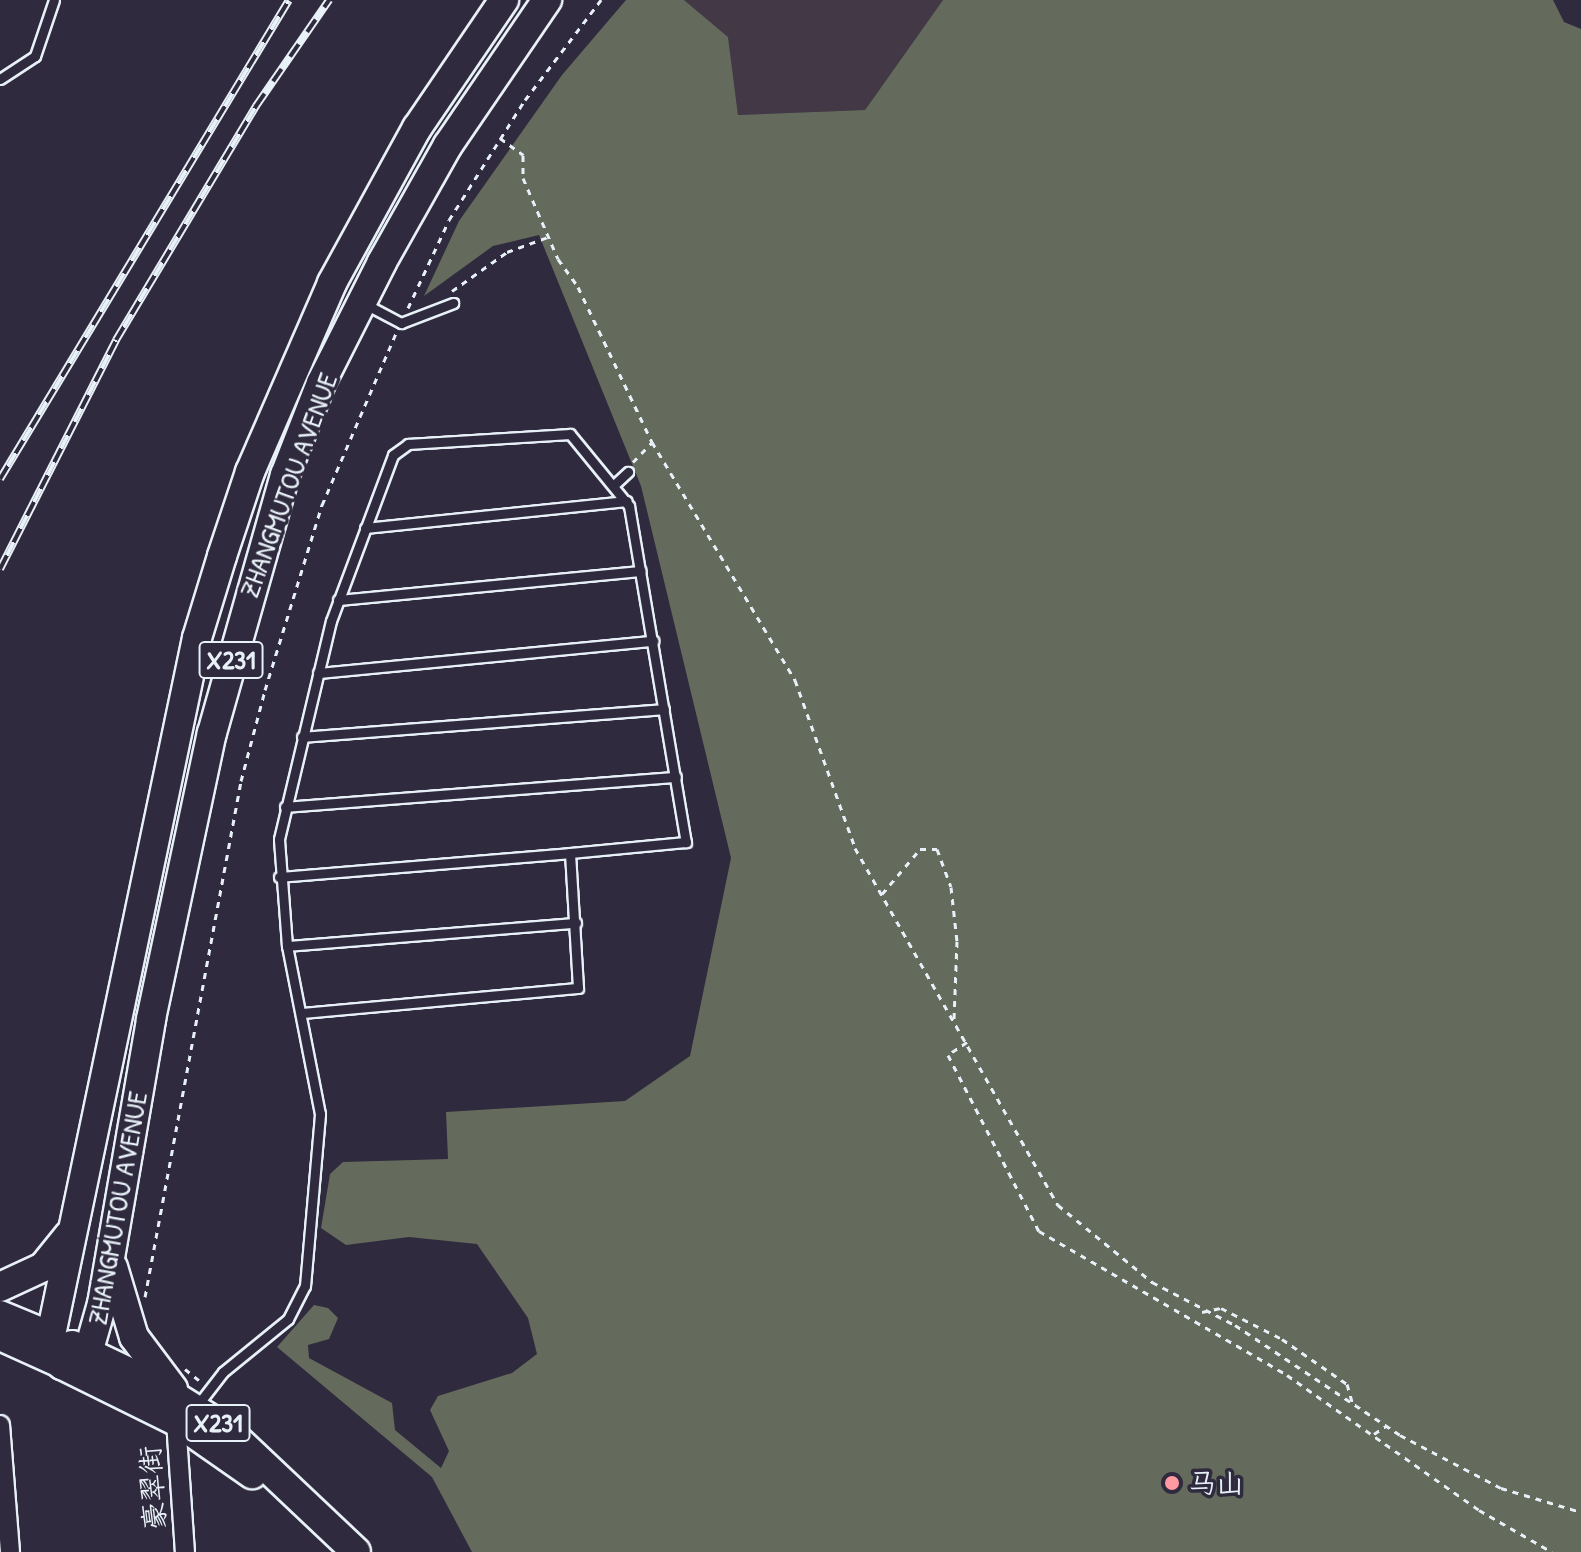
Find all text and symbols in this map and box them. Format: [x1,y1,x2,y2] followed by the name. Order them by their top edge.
[232,368,344,602] street label: ZHANGMUTOU AVENUE
[197,638,265,682] road number: X231
[80,1089,154,1327] street label: ZHANGMUTOU AVENUE
[184,1401,252,1445] road number: X231
[132,1445,172,1531] street label: 豪翠街
[1188,1466,1244,1500] place label: 马山
[1163,1474,1181,1492] marker: 马山

